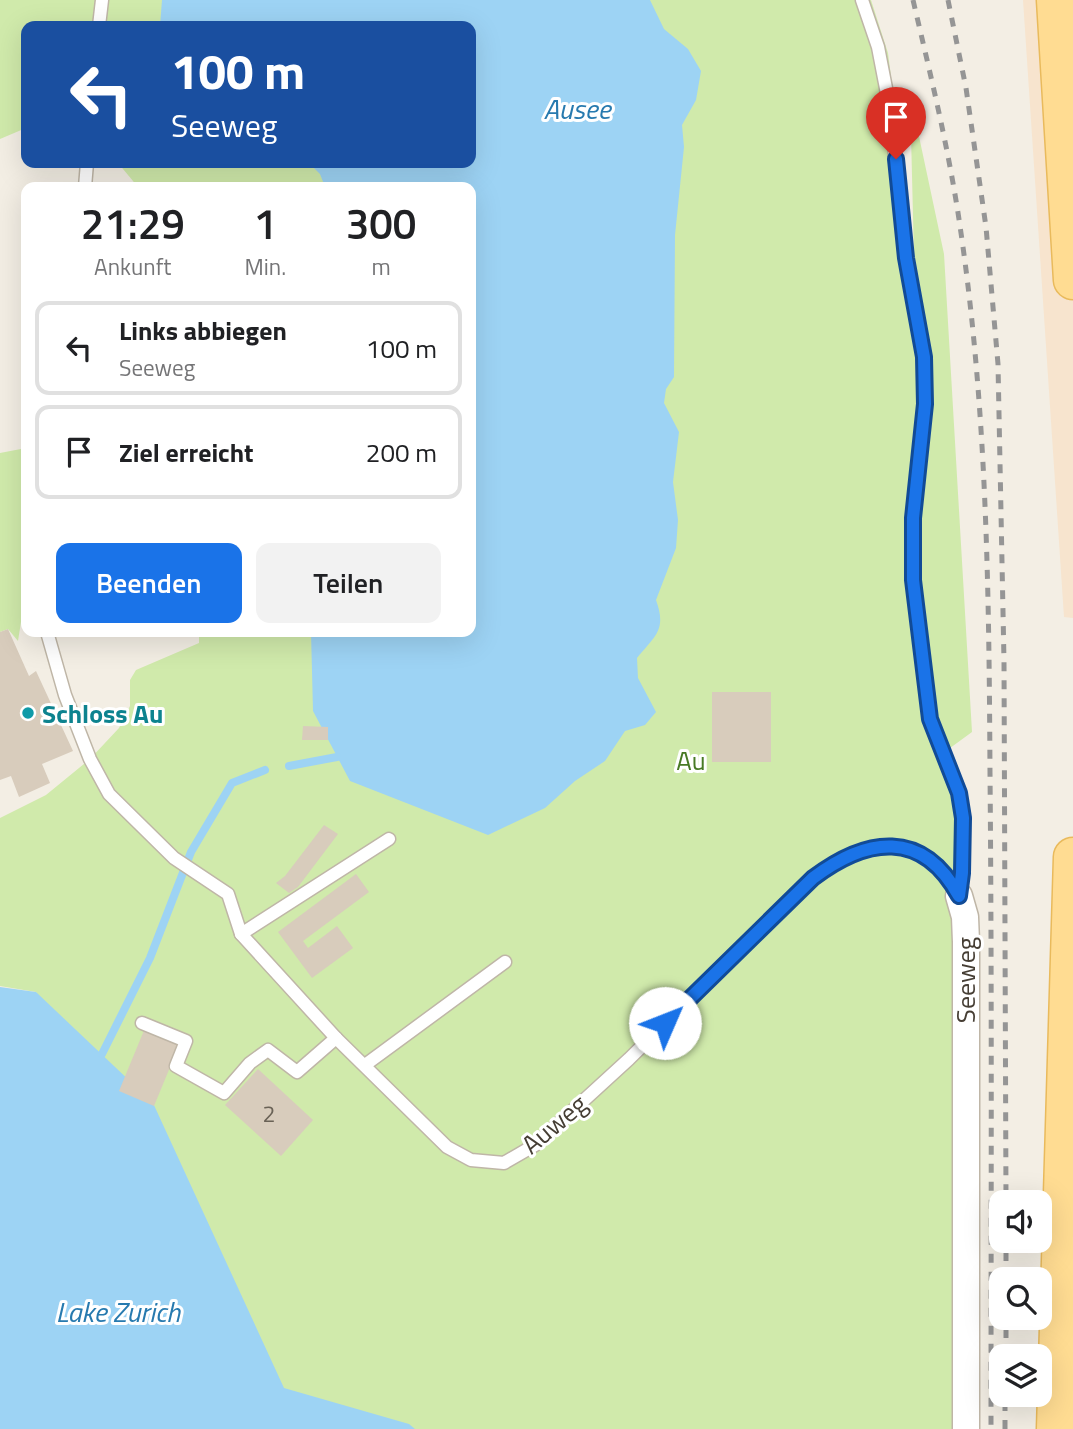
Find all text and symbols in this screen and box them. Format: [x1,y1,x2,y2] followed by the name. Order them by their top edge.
[171,33,305,108] text: 100 m
[56,49,147,140] icon: left
[543,87,613,130] water label: Ausee
[866,87,926,159] pin
[877,98,915,136] icon: arrive
[171,101,277,149] text: Seeweg
[81,191,185,255] text: 21:29
[254,191,277,255] text: 1
[346,191,416,255] text: 300
[94,249,171,284] text: Ankunft
[244,249,286,284] text: Min.
[371,249,391,284] text: m
[119,311,287,350] text: Links abbiegen
[60,329,98,367] icon: left
[366,329,437,368] text: 100 m
[119,350,195,385] text: Seeweg
[60,433,98,471] icon: arrive
[119,433,254,472] text: Ziel erreicht
[366,433,437,472] text: 200 m
[56,543,242,623] button: Beenden
[256,543,441,623] button: Teilen
[42,694,163,733] place label: Schloss Au
[20,705,36,721] marker: Schloss Au
[676,741,706,780] park label: Au
[946,937,985,1023] street label: Seeweg
[628,986,702,1060] position arrow
[513,1085,595,1163] street label: Auweg
[263,1096,275,1131] house number: 2
[989,1190,1052,1407] map controls
[989,1190,1052,1253] button: sound
[989,1267,1052,1330] button: search
[56,1290,181,1333] water label: Lake Zurich
[989,1344,1052,1407] button: layers

